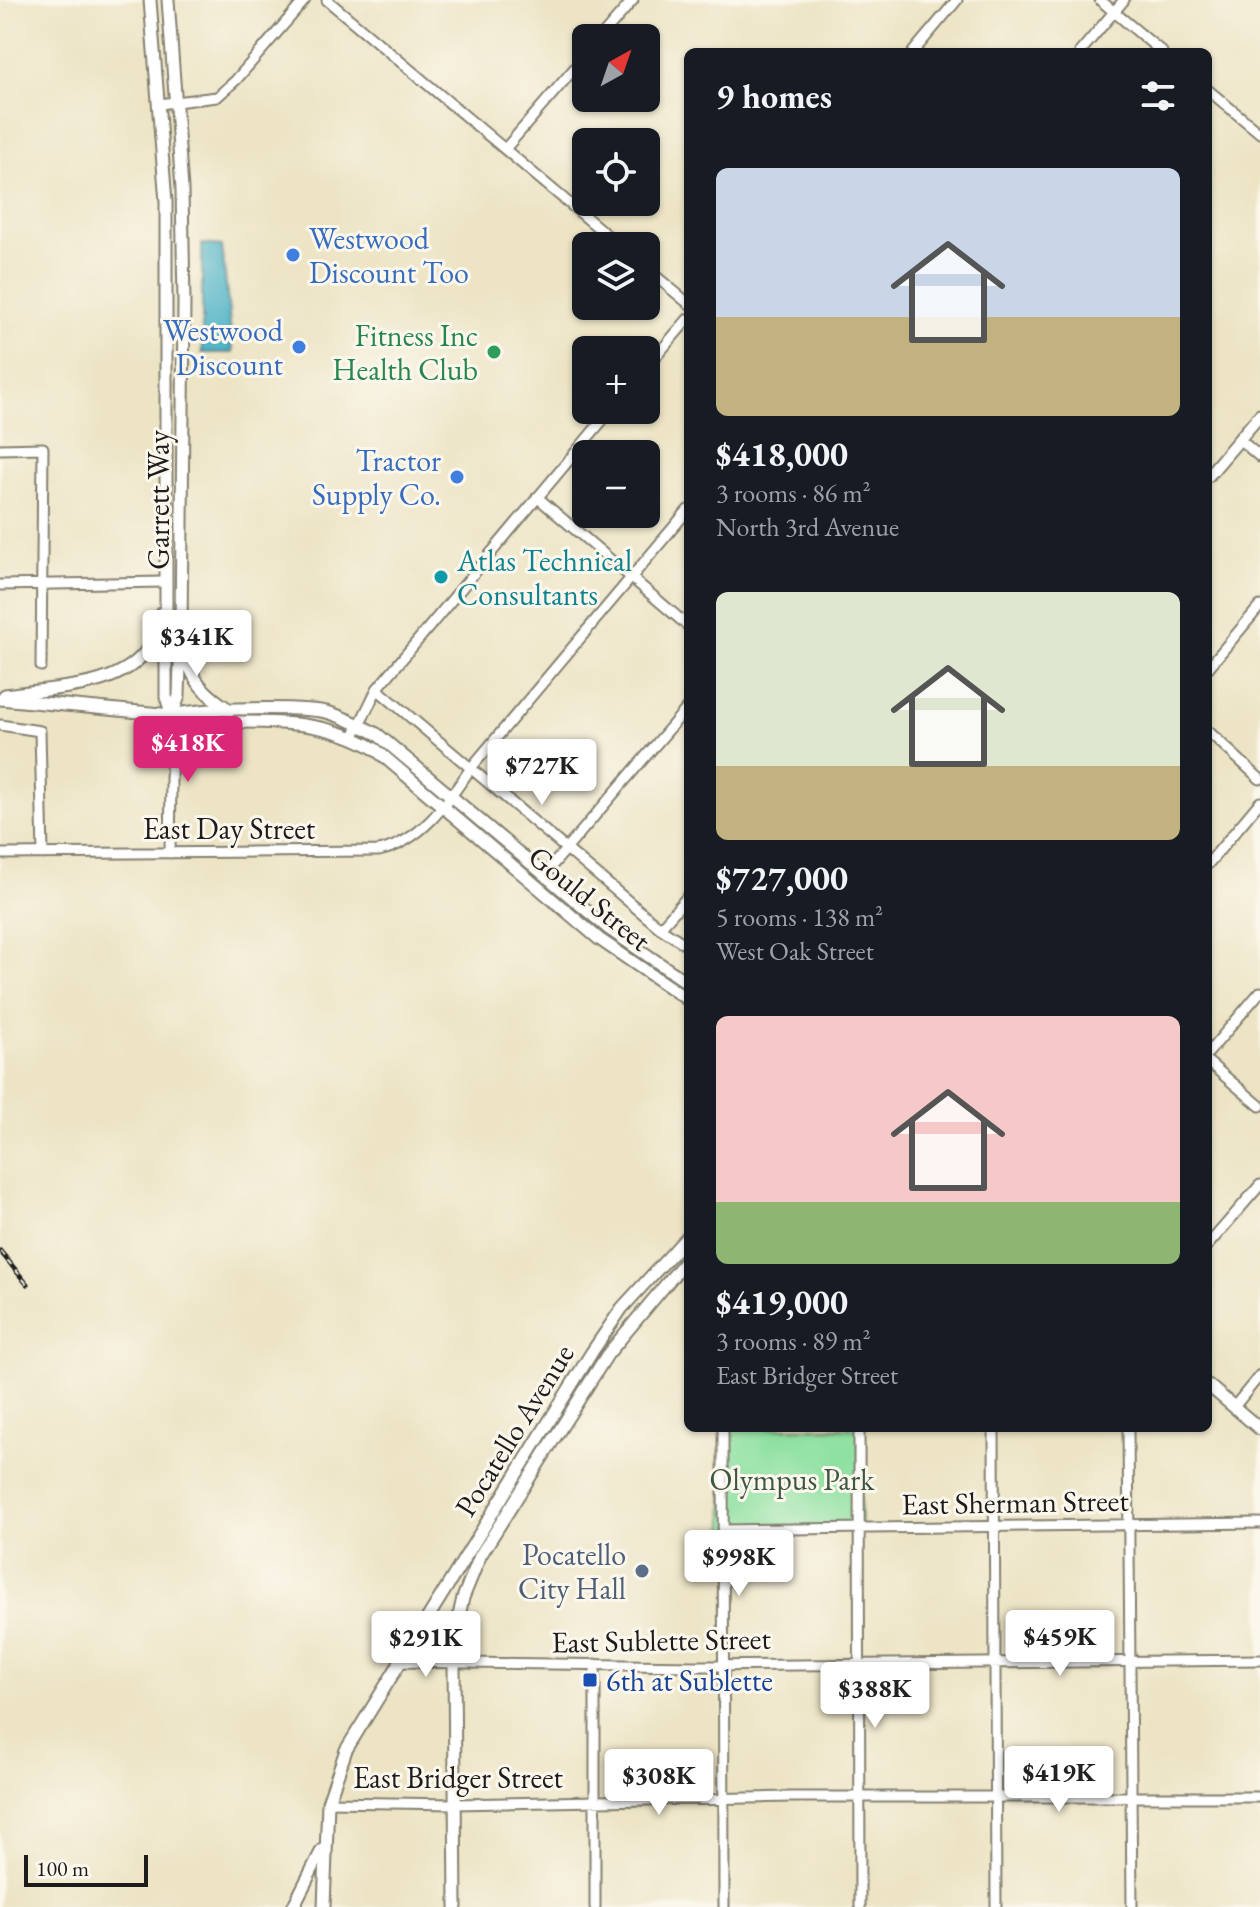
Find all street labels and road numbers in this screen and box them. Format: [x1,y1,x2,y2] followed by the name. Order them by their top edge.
[139,429,178,570] street label: Garrett Way
[143,809,316,848] street label: East Day Street
[521,837,660,960] street label: Gould Street
[445,1337,583,1523] street label: Pocatello Avenue
[901,1481,1130,1523] street label: East Sherman Street
[551,1619,772,1661] street label: East Sublette Street
[353,1758,564,1797] street label: East Bridger Street

